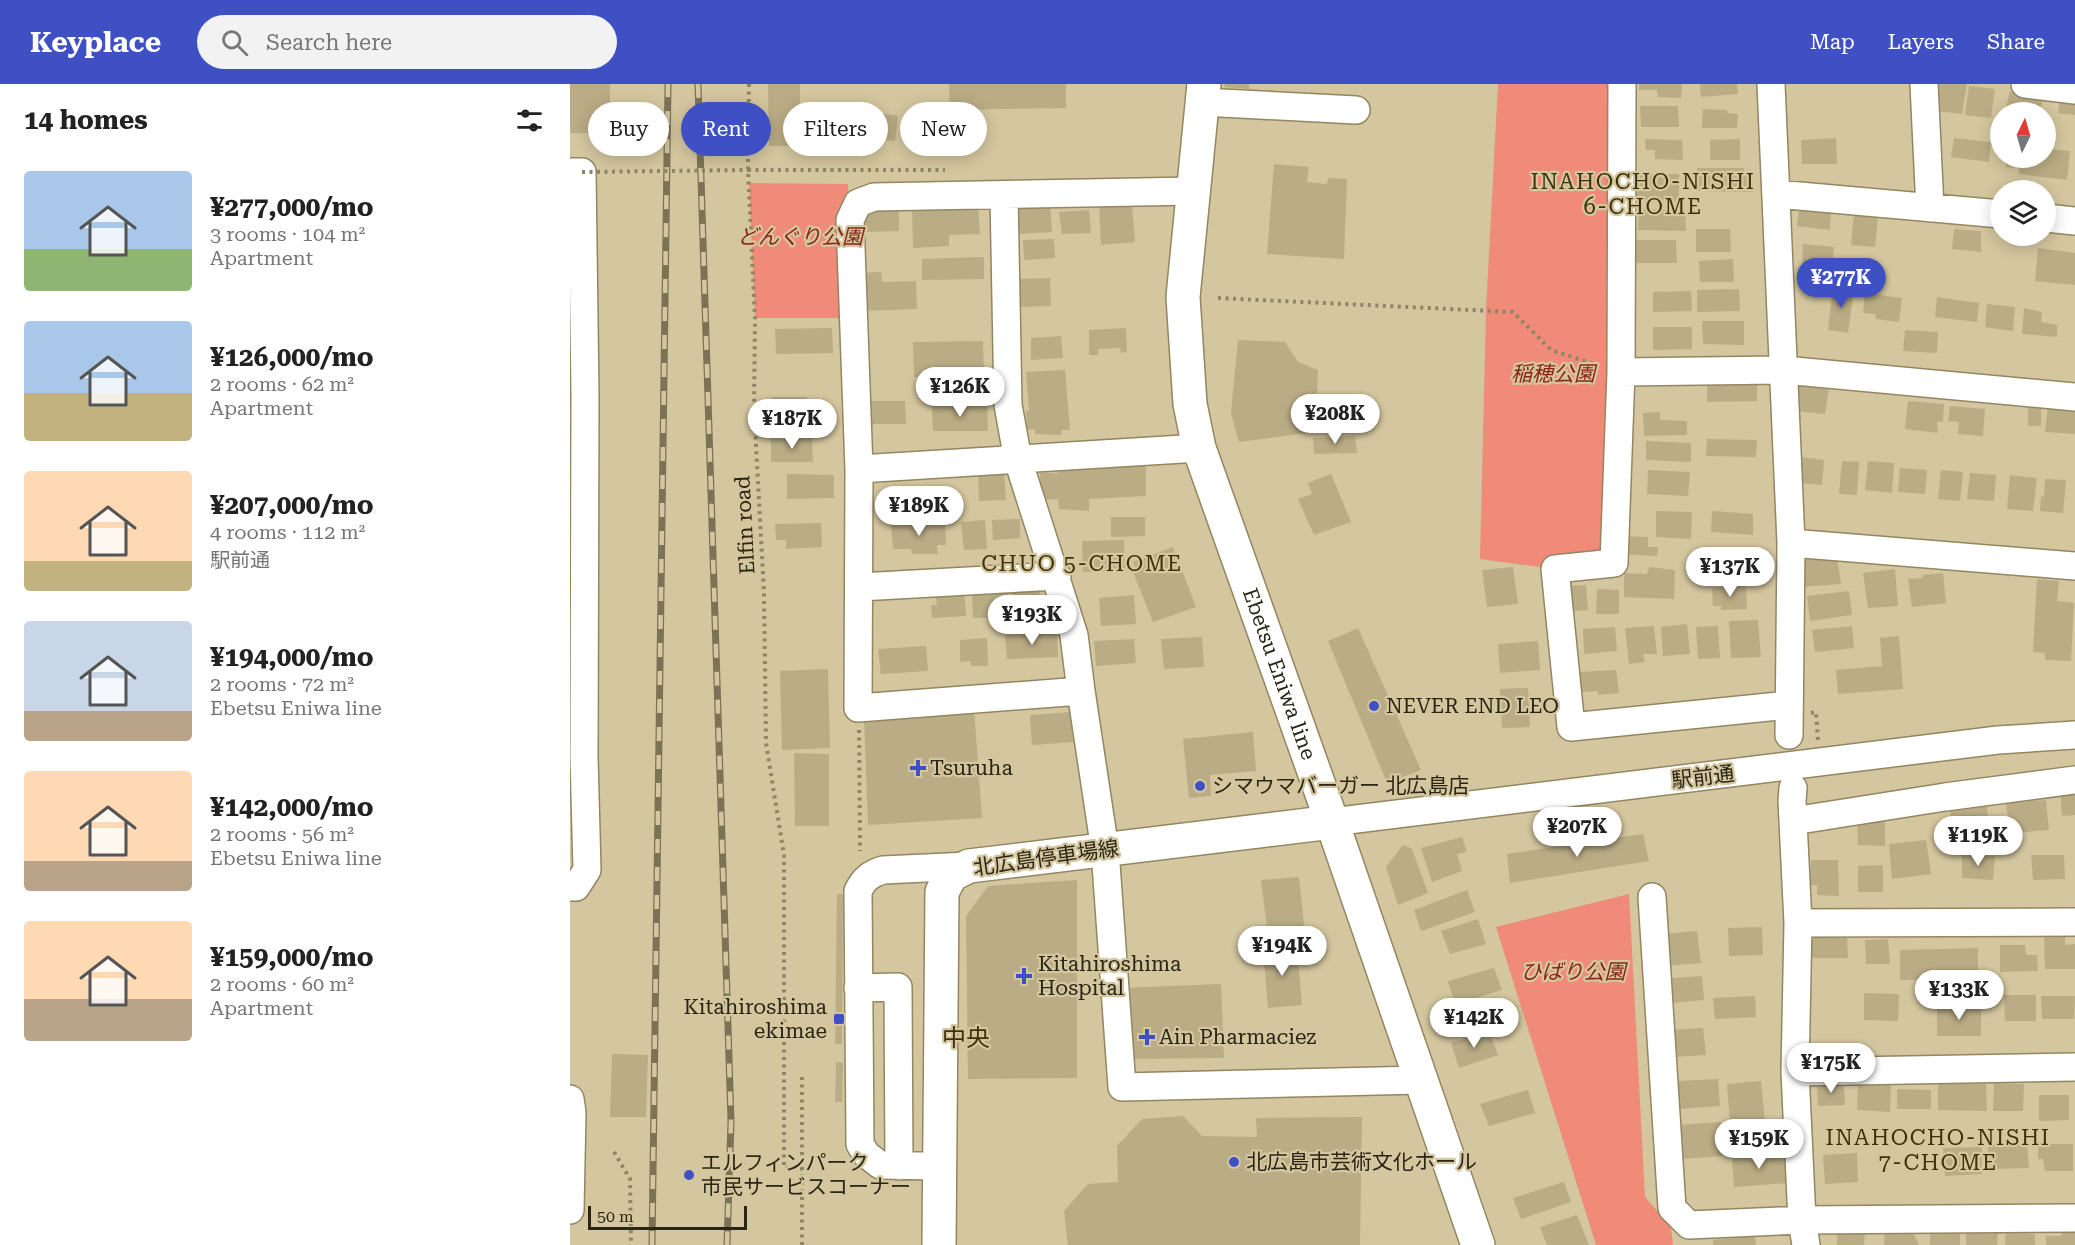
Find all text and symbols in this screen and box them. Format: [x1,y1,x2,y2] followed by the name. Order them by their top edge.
[197,15,617,69] search box
[30,26,161,59] text: Keyplace
[218,26,251,59] icon: search
[266,30,392,55] text: Search here
[1810,30,1855,54] text: Map
[1888,30,1954,54] text: Layers
[1987,30,2045,54] text: Share
[588,102,669,156] chip: Buy
[681,102,771,156] chip: Rent
[783,102,888,156] chip: Filters
[900,102,987,156] chip: New
[1990,102,2056,168] north arrow
[1990,102,2056,246] map controls
[513,104,546,137] icon: filters
[24,105,148,135] text: 14 homes
[1530,169,1756,219] district label: INAHOCHO-NISHI 6-CHOME
[1990,180,2056,246] button: layers
[210,192,374,222] text: ¥277,000/mo
[72,195,144,267] icon: home
[210,222,365,246] text: 3 rooms · 104 m²
[737,225,866,249] park label: どんぐり公園
[210,246,313,270] text: Apartment
[1799,258,1883,309] pin: ¥277K
[1811,265,1871,289] text: ¥277K
[210,342,374,372] text: ¥126,000/mo
[72,345,144,417] icon: home
[1511,362,1598,386] park label: 稲穂公園
[918,367,1002,418] pin: ¥126K
[210,372,354,396] text: 2 rooms · 62 m²
[930,374,990,398] text: ¥126K
[1293,394,1377,445] pin: ¥208K
[210,396,313,420] text: Apartment
[750,399,834,450] pin: ¥187K
[1305,401,1365,425] text: ¥208K
[762,406,822,430] text: ¥187K
[730,475,760,575] street label: Elfin road
[877,486,961,537] pin: ¥189K
[210,490,374,520] text: ¥207,000/mo
[889,493,949,517] text: ¥189K
[72,495,144,567] icon: home
[210,520,365,544] text: 4 rooms · 112 m²
[1688,547,1772,598] pin: ¥137K
[210,548,270,572] text: 駅前通
[981,551,1183,576] district label: CHUO 5-CHOME
[1700,554,1760,578] text: ¥137K
[1238,585,1321,763] street label: Ebetsu Eniwa line
[990,595,1074,646] pin: ¥193K
[1002,602,1062,626] text: ¥193K
[210,642,374,672] text: ¥194,000/mo
[72,645,144,717] icon: home
[210,672,354,696] text: 2 rooms · 72 m²
[1386,694,1559,718] place label: NEVER END LEO
[210,696,382,720] text: Ebetsu Eniwa line
[1367,699,1381,713] marker: NEVER END LEO
[930,756,1013,780] place label: Tsuruha
[911,761,925,775] marker: Tsuruha
[1670,761,1736,793] street label: 駅前通
[1212,774,1469,798] place label: シマウマバーガー 北広島店
[1193,779,1207,793] marker: シマウマバーガー 北広島店
[210,792,374,822] text: ¥142,000/mo
[72,795,144,867] icon: home
[1535,807,1619,858] pin: ¥207K
[1547,814,1607,838] text: ¥207K
[1936,816,2020,867] pin: ¥119K
[210,822,354,846] text: 2 rooms · 56 m²
[1948,823,2008,847] text: ¥119K
[972,836,1120,880] street label: 北広島停車場線
[210,846,382,870] text: Ebetsu Eniwa line
[1240,926,1324,977] pin: ¥194K
[1252,933,1312,957] text: ¥194K
[210,942,374,972] text: ¥159,000/mo
[72,945,144,1017] icon: home
[1038,952,1182,1000] place label: Kitahiroshima Hospital
[1521,960,1628,984] park label: ひばり公園
[1015,967,1033,985] marker: Kitahiroshima Hospital
[1917,970,2001,1021] pin: ¥133K
[210,972,354,996] text: 2 rooms · 60 m²
[1929,977,1989,1001] text: ¥133K
[684,995,828,1043] place label: Kitahiroshima ekimae
[210,996,313,1020] text: Apartment
[1432,998,1516,1049] pin: ¥142K
[1444,1005,1504,1029] text: ¥142K
[832,1012,846,1026] marker: Kitahiroshima ekimae
[942,1024,990,1052] district label: 中央
[1159,1025,1316,1049] place label: Ain Pharmaciez
[1140,1030,1154,1044] marker: Ain Pharmaciez
[1789,1043,1873,1094] pin: ¥175K
[1801,1050,1861,1074] text: ¥175K
[1717,1119,1801,1170] pin: ¥159K
[1825,1125,2051,1175] district label: INAHOCHO-NISHI 7-CHOME
[1729,1126,1789,1150] text: ¥159K
[1246,1150,1477,1174] place label: 北広島市芸術文化ホール
[701,1151,911,1199] place label: エルフィンパーク 市民サービスコーナー
[1227,1155,1241,1169] marker: 北広島市芸術文化ホール
[682,1168,696,1182] marker: エルフィンパーク 市民サービスコーナー
[588,1203,747,1230] scale bar
[597,1207,634,1226] text: 50 m

